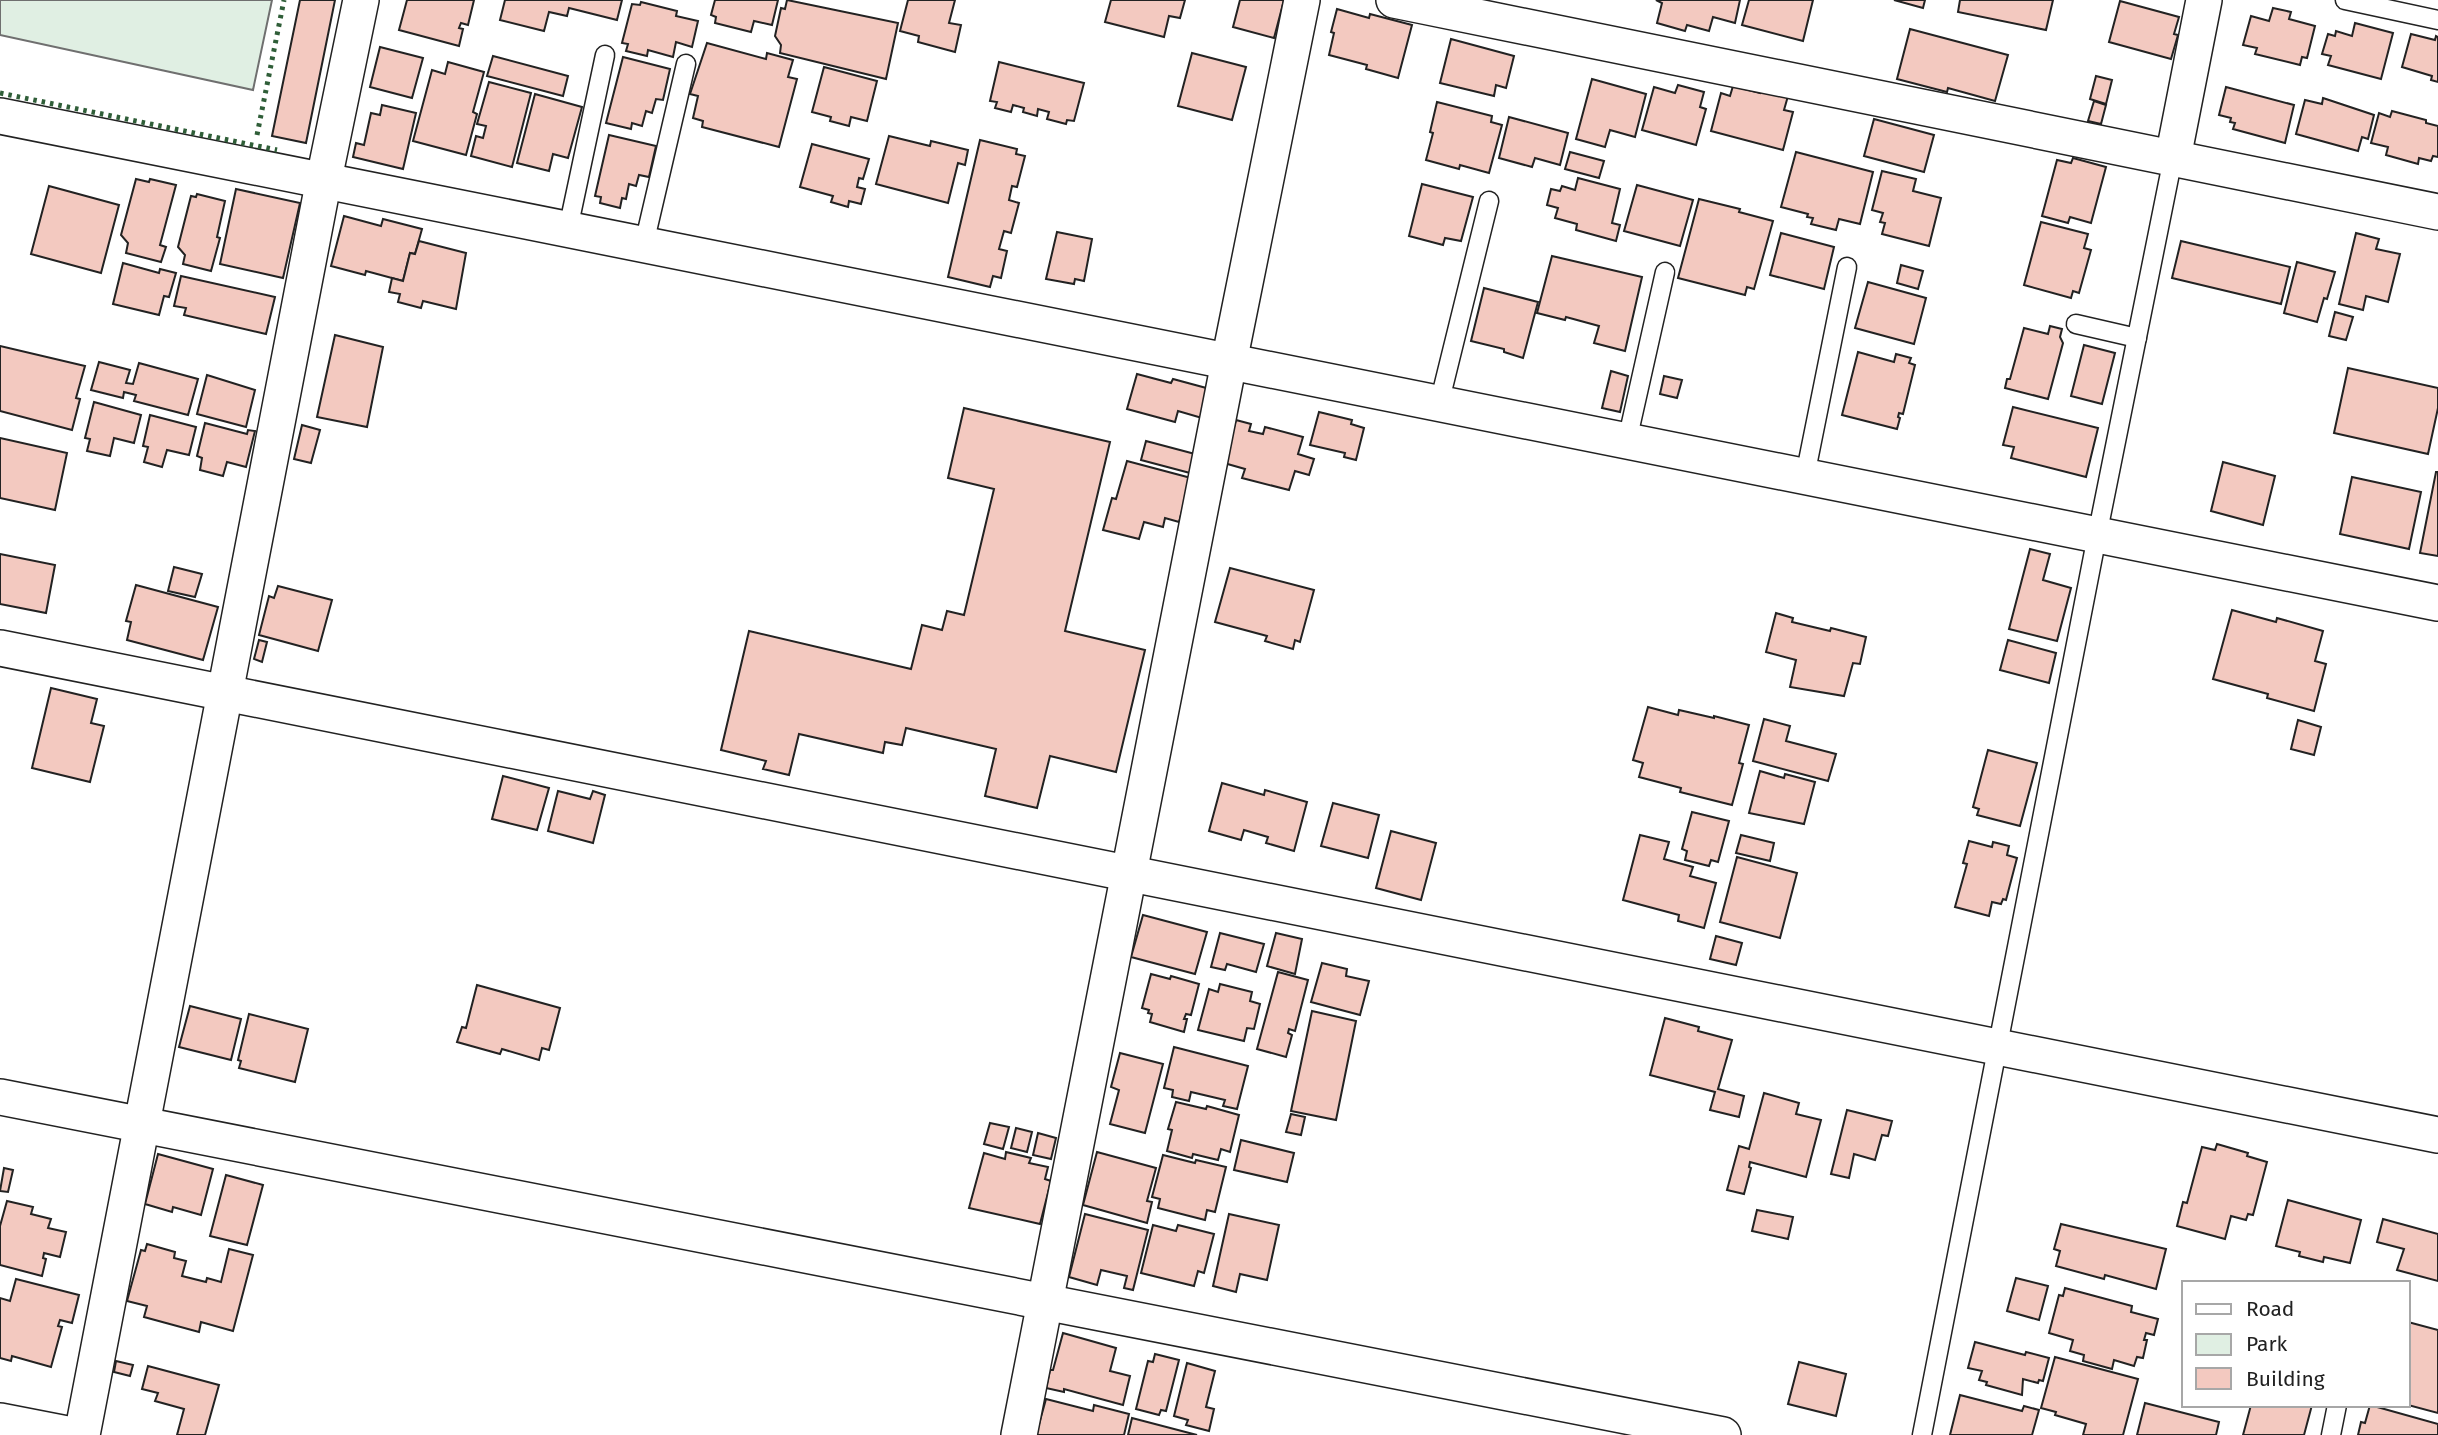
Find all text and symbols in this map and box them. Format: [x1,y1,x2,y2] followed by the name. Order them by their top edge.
[2182,1281,2410,1407] legend
[2246,1296,2294,1322] text: Road
[2246,1331,2288,1357] text: Park
[2246,1366,2325,1392] text: Building

